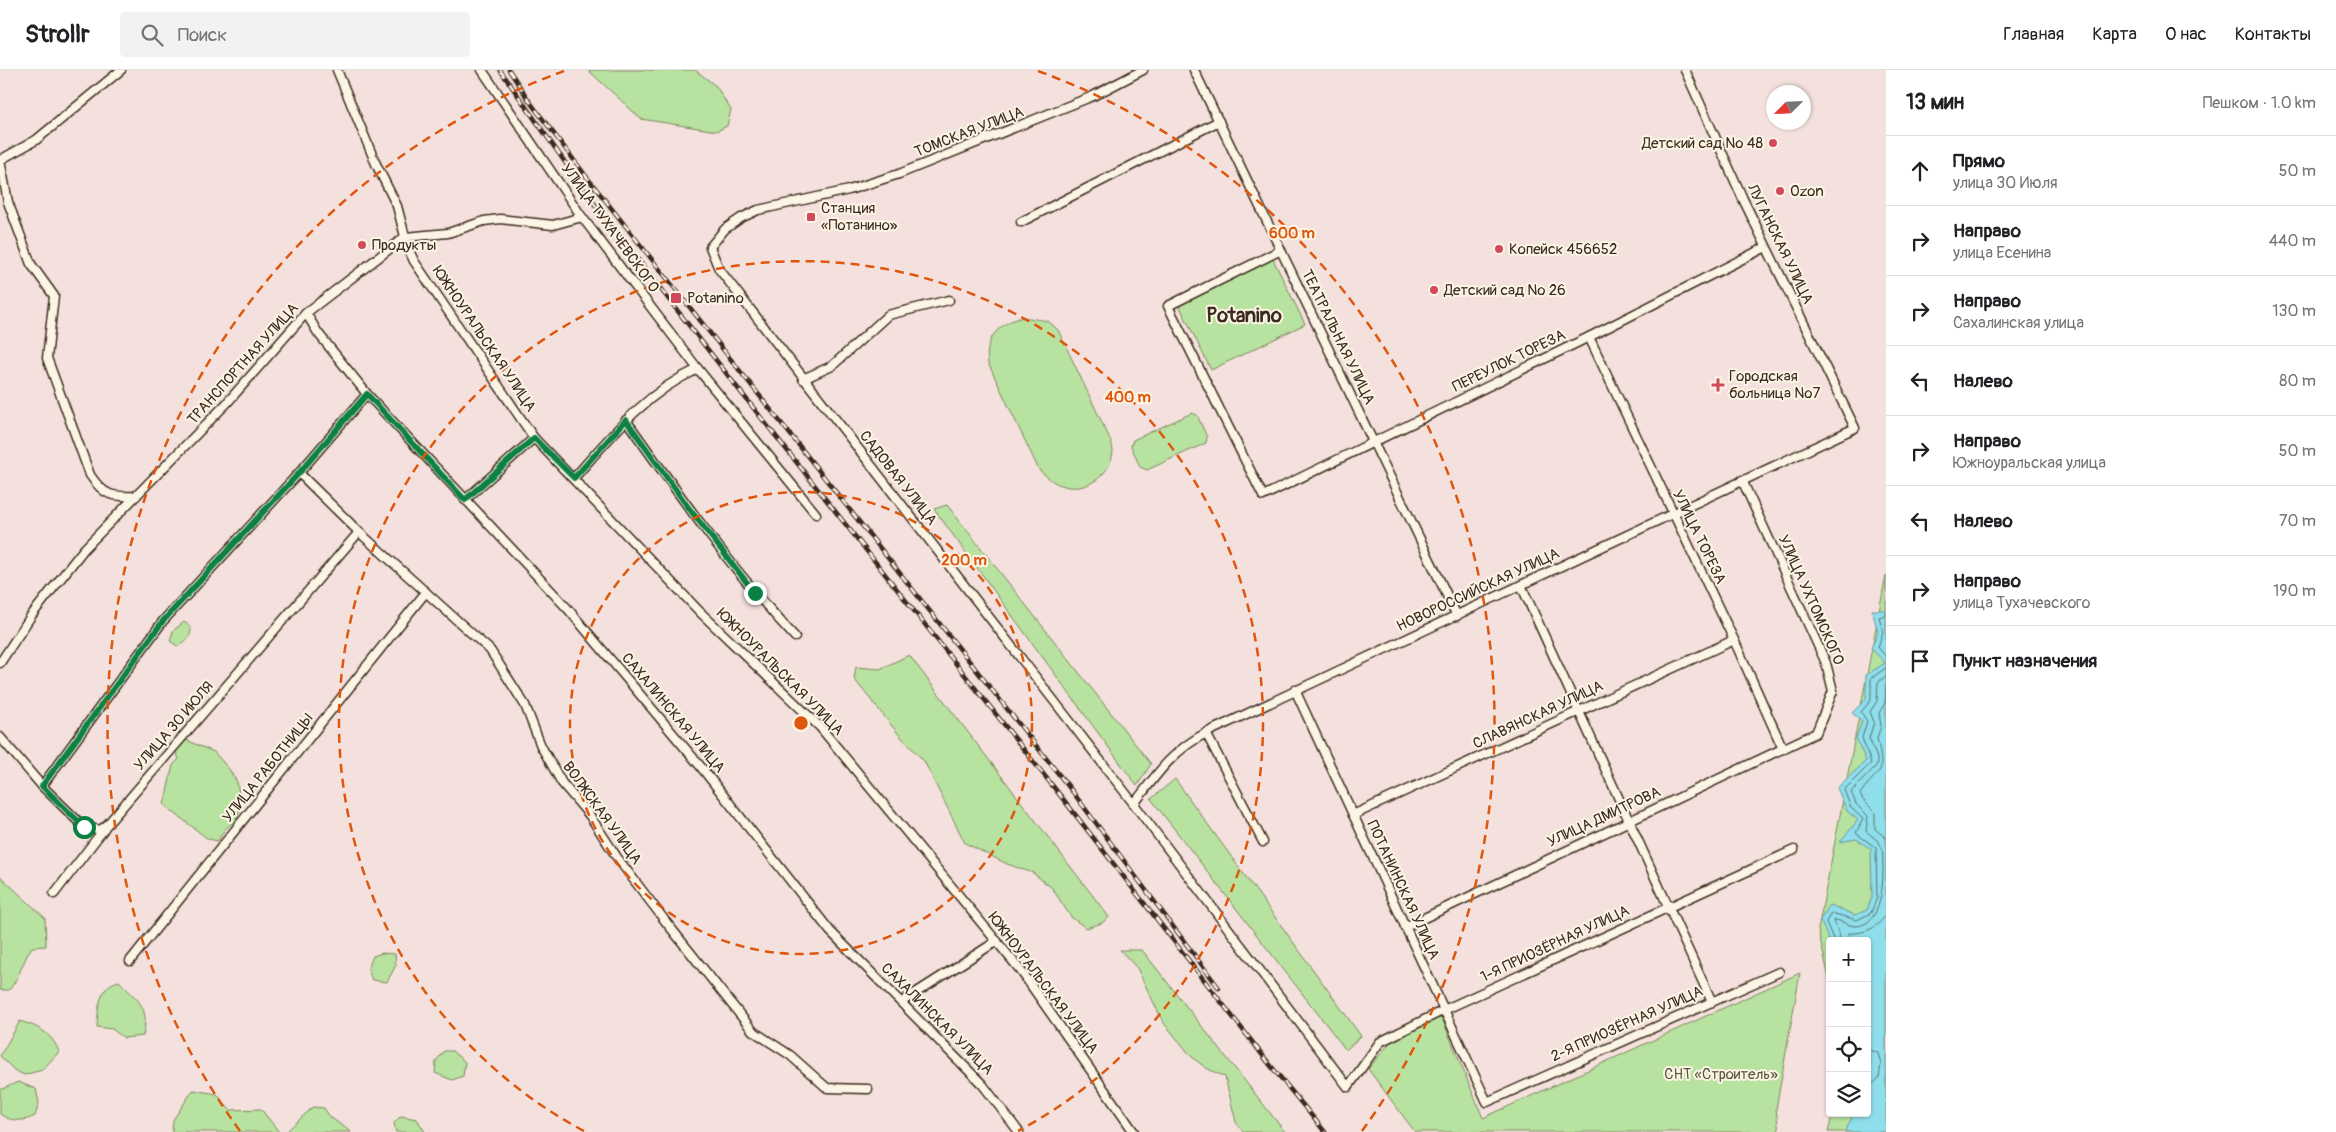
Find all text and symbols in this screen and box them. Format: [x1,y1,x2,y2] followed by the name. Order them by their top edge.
[120,12,470,57] search box
[25,20,90,49] text: Strollr
[138,21,166,49] icon: search
[178,23,227,47] text: Поиск
[2003,23,2064,46] text: Главная
[2092,23,2137,46] text: Карта
[2165,23,2207,46] text: О нас
[2235,23,2311,46] text: Контакты
[1766,85,1811,130] north arrow
[1906,89,1964,116] text: 13 мин
[2203,93,2316,113] text: Пешком · 1.0 km
[912,102,1027,162] street label: ТОМСКАЯ УЛИЦА
[1641,134,1763,153] place label: Детский сад № 48
[1767,137,1779,149] marker: Детский сад № 48
[1953,149,2005,173] text: Прямо
[1906,157,1934,185] icon: ahead
[557,160,663,296] street label: УЛИЦА ТУХАЧЕВСКОГО
[2279,161,2316,181] text: 50 m
[1953,173,2058,193] text: улица 30 Июля
[1742,180,1817,307] street label: ЛУГАНСКАЯ УЛИЦА
[1790,182,1824,201] place label: Ozon
[1774,185,1786,197] marker: Ozon
[821,199,898,235] place label: Станция «Потанино»
[805,211,817,223] marker: Станция «Потанино»
[1953,219,2021,243] text: Направо
[1269,224,1315,243] text: 600 m
[1906,227,1934,255] icon: right
[2269,231,2316,251] text: 440 m
[372,236,436,255] place label: Продукты
[356,239,368,251] marker: Продукты
[1509,240,1617,259] place label: Копейск 456652
[1493,243,1505,255] marker: Копейск 456652
[1953,243,2051,263] text: улица Есенина
[428,262,540,416] street label: ЮЖНОУРАЛЬСКАЯ УЛИЦА
[1297,266,1379,408] street label: ТЕАТРАЛЬНАЯ УЛИЦА
[1443,281,1566,300] place label: Детский сад № 26
[1428,284,1440,296] marker: Детский сад № 26
[687,289,744,308] place label: Potanino
[1953,289,2021,313] text: Направо
[669,291,683,305] marker: Potanino
[1906,297,1934,325] icon: right
[183,299,303,429] street label: ТРАНСПОРТНАЯ УЛИЦА
[2272,301,2316,321] text: 130 m
[1206,303,1282,328] district label: Potanino
[1953,313,2084,333] text: Сахалинская улица
[1449,325,1569,397] street label: ПЕРЕУЛОК ТОРЕЗА
[1729,367,1820,403] place label: Городская больница №7
[1906,367,1934,395] icon: left
[1953,369,2013,393] text: Налево
[2279,371,2316,391] text: 80 m
[1711,378,1725,392] marker: Городская больница №7
[1105,388,1151,407] text: 400 m
[855,427,941,529] street label: САДОВАЯ УЛИЦА
[1953,429,2021,453] text: Направо
[1906,437,1934,465] icon: right
[2279,441,2316,461] text: 50 m
[1953,453,2106,473] text: Южноуральская улица
[1668,487,1730,587] street label: УЛИЦА ТОРЕЗА
[1906,507,1934,535] icon: left
[1953,509,2013,533] text: Налево
[2279,511,2316,531] text: 70 m
[1774,532,1848,668] street label: УЛИЦА УХТОМСКОГО
[1394,544,1563,636] street label: НОВОРОССИЙСКАЯ УЛИЦА
[941,551,987,570] text: 200 m
[1953,569,2021,593] text: Направо
[1906,577,1934,605] icon: right
[2273,581,2316,601] text: 190 m
[744,582,767,605] route end
[1953,593,2090,613] text: улица Тухачевского
[712,604,848,740] street label: ЮЖНОУРАЛЬСКАЯ УЛИЦА
[1906,647,1934,675] icon: arrive
[617,649,729,777] street label: САХАЛИНСКАЯ УЛИЦА
[1953,649,2097,673] text: Пункт назначения
[1470,676,1606,754] street label: СЛАВЯНСКАЯ УЛИЦА
[130,677,218,775] street label: УЛИЦА 30 ИЮЛЯ
[218,710,318,826] street label: УЛИЦА РАБОТНИЦЫ
[792,714,810,732] centre of rings
[558,758,646,869] street label: ВОЛЖСКАЯ УЛИЦА
[1544,782,1664,852] street label: УЛИЦА ДМИТРОВА
[73,816,96,839] route start
[1362,817,1444,963] street label: ПОТАНИНСКАЯ УЛИЦА
[1478,901,1633,987] street label: 1-Я ПРИОЗЁРНАЯ УЛИЦА
[984,909,1103,1058] street label: ЮЖНОУРАЛЬСКАЯ УЛИЦА
[1826,937,1871,1117] map controls
[1826,937,1871,982] button: +
[877,959,997,1079] street label: САХАЛИНСКАЯ УЛИЦА
[1548,982,1706,1066] street label: 2-Я ПРИОЗЁРНАЯ УЛИЦА
[1826,982,1871,1027] button: −
[1826,1027,1871,1072] button: locate
[1664,1065,1778,1084] park label: СНТ «Строитель»
[1826,1072,1871,1117] button: layers

